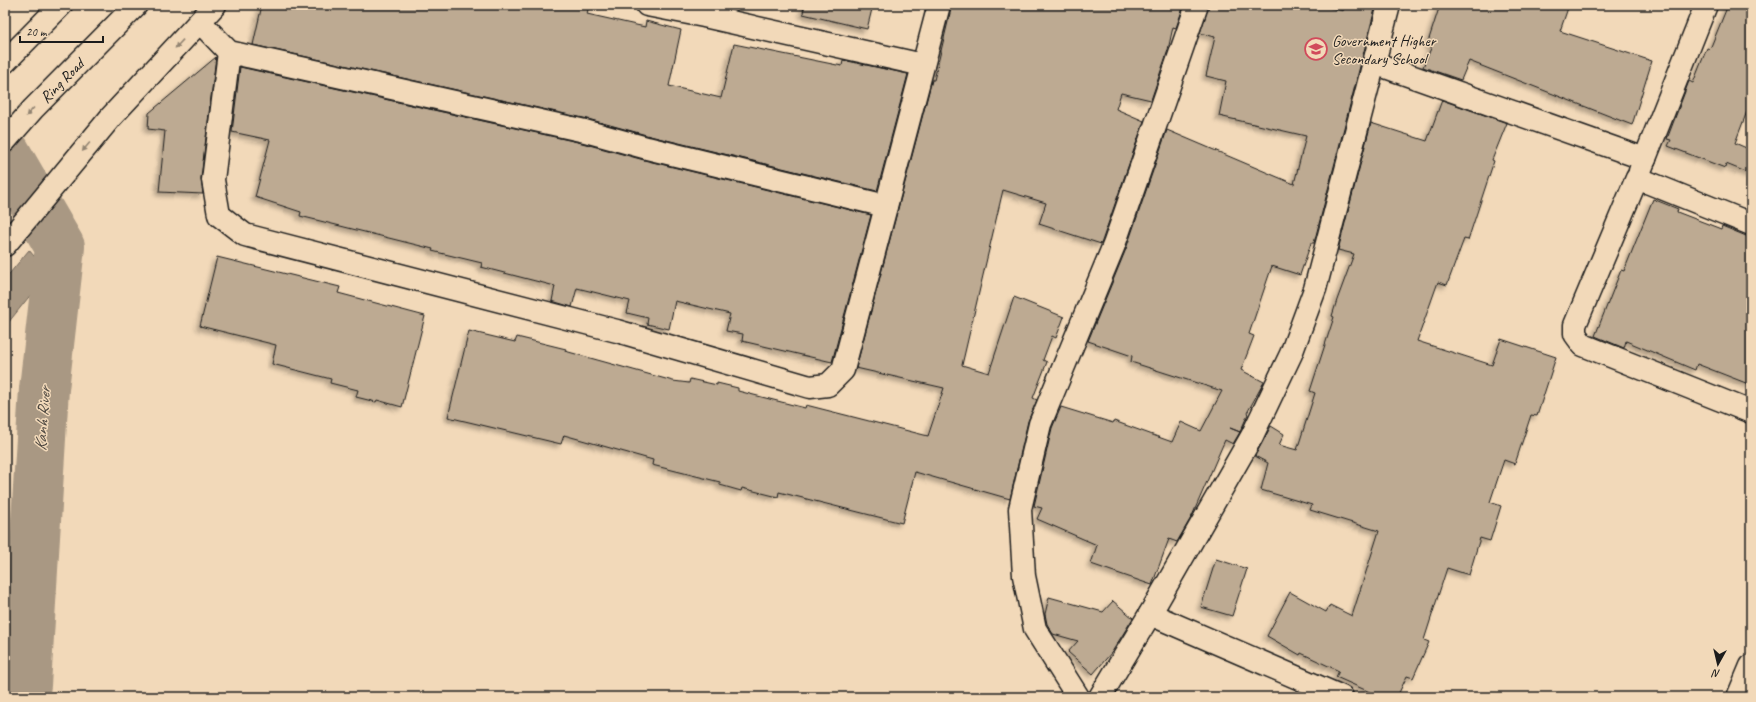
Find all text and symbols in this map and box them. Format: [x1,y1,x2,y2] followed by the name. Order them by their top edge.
[20,18,103,44] scale bar
[26,24,48,40] text: 20 m
[1332,31,1437,69] place label: Government Higher Secondary School
[1303,36,1329,62] school or university icon: Government Higher Secondary School
[174,39,184,49] one-way arrow
[36,53,90,107] street label: Ring Road
[26,108,35,117] one-way arrow
[82,141,91,152] one-way arrow
[30,384,55,452] water label: Kanh River
[1698,644,1738,684] north arrow
[1710,666,1721,681] text: N

